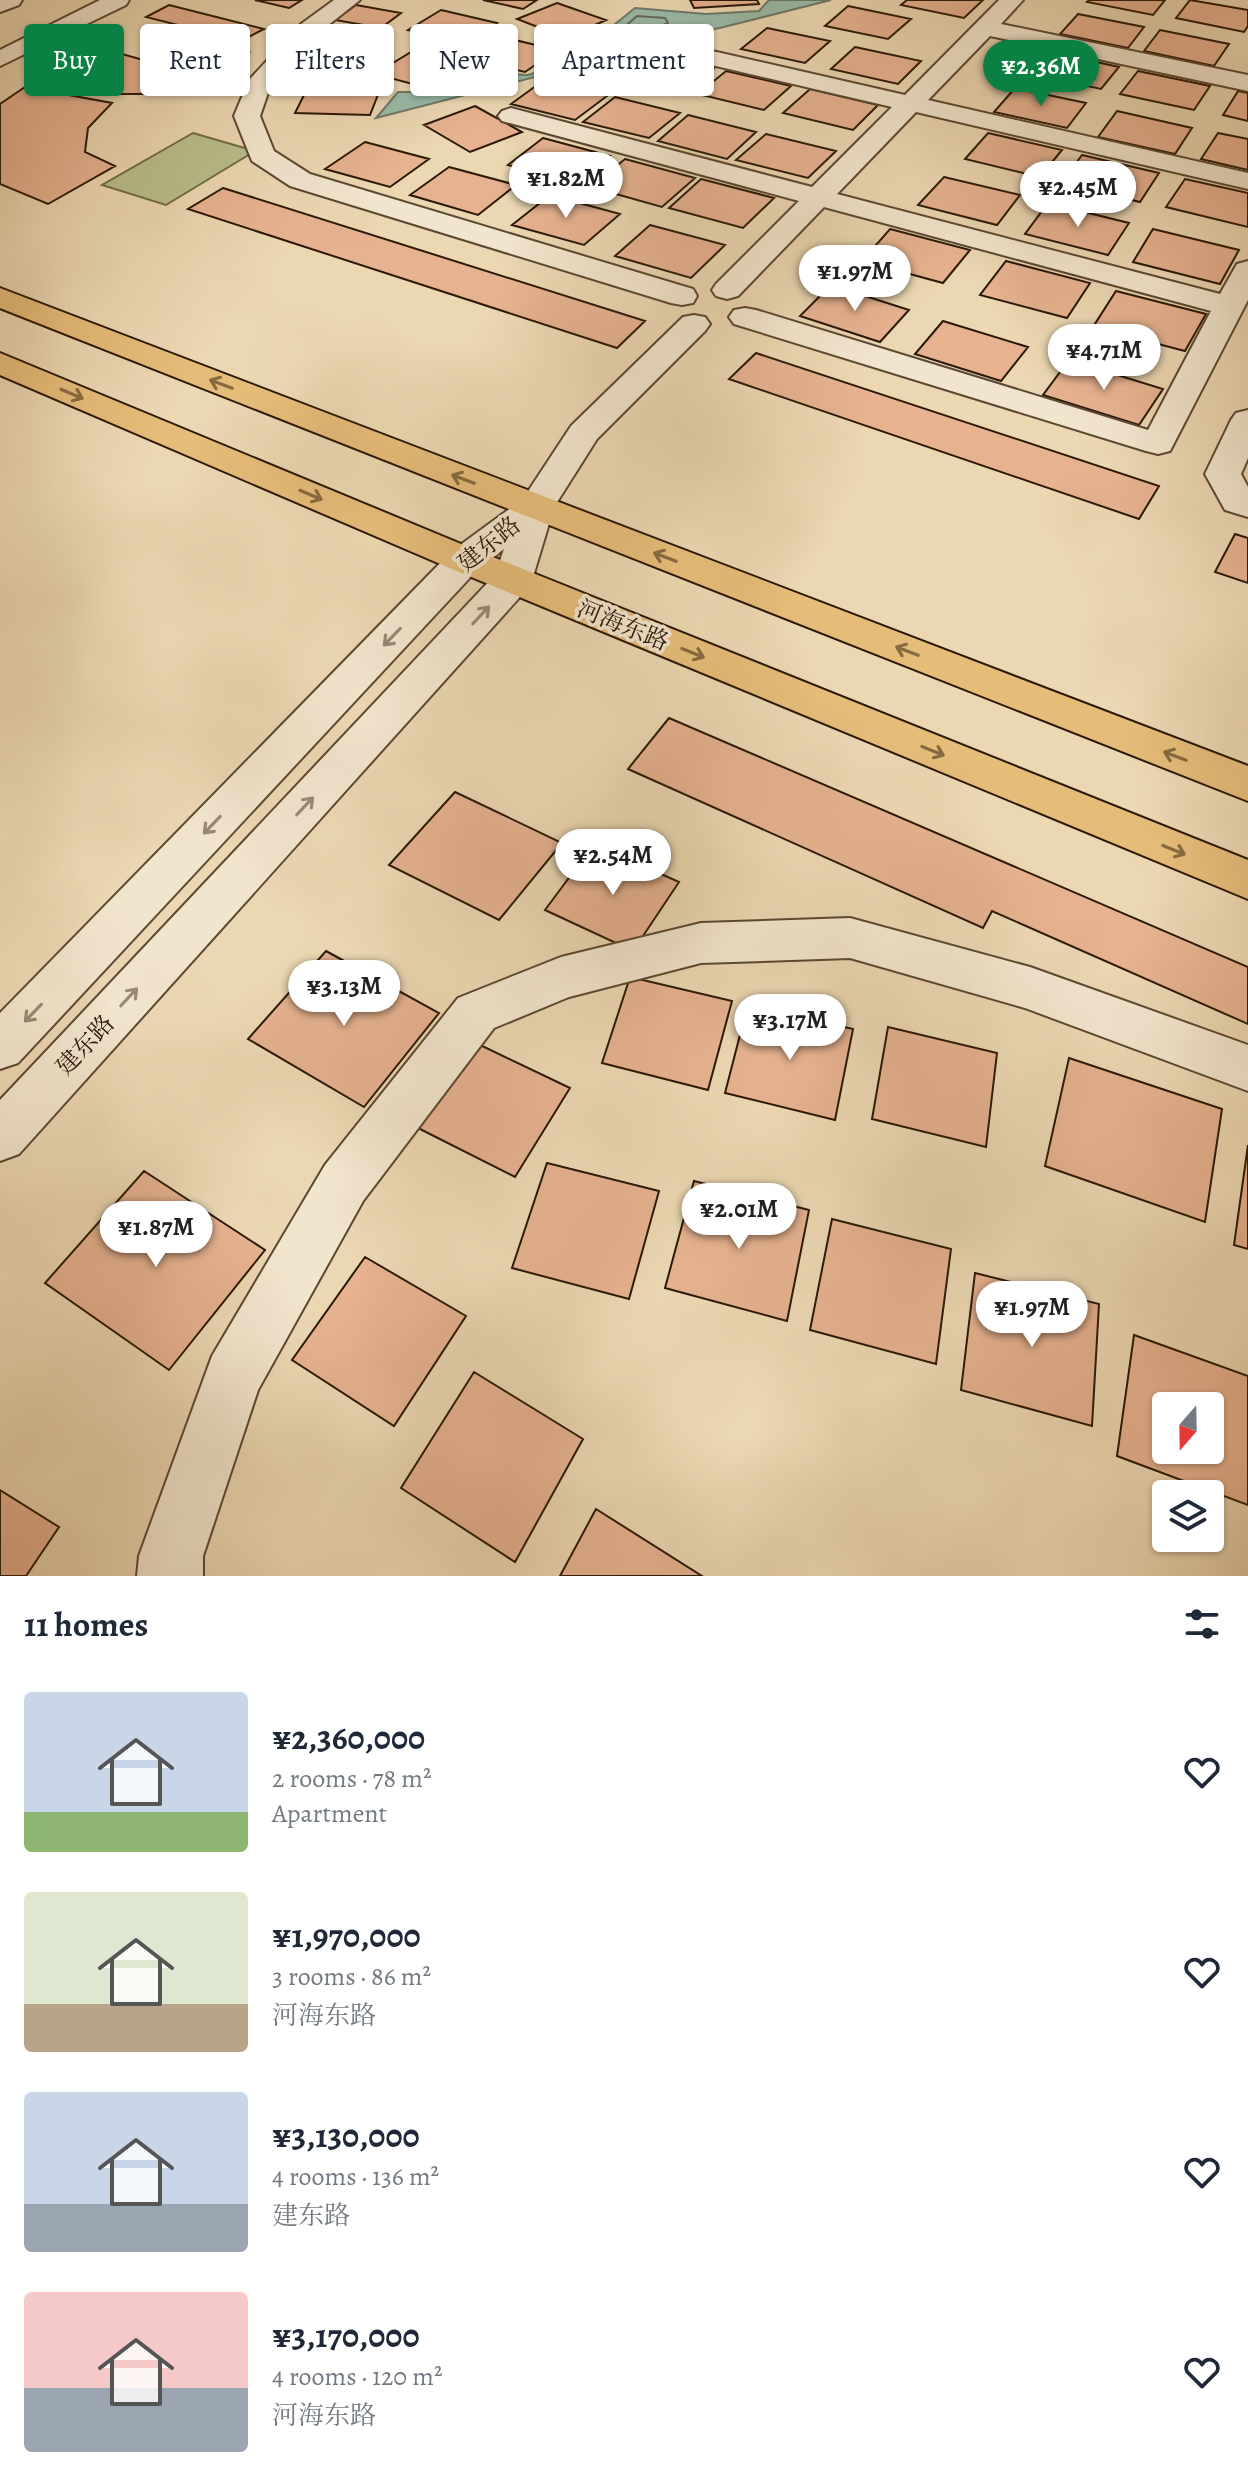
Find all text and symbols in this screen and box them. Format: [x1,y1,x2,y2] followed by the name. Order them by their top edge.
[24,24,124,96] chip: Buy
[140,24,250,96] chip: Rent
[266,24,394,96] chip: Filters
[410,24,518,96] chip: New
[534,24,714,96] chip: Apartment
[976,40,1106,108] pin: ¥2.36M
[1001,48,1081,83] text: ¥2.36M
[501,152,631,220] pin: ¥1.82M
[527,160,605,195] text: ¥1.82M
[1013,161,1143,229] pin: ¥2.45M
[1038,169,1118,204] text: ¥2.45M
[790,245,920,313] pin: ¥1.97M
[817,253,893,288] text: ¥1.97M
[1039,324,1169,392] pin: ¥4.71M
[1066,332,1142,367] text: ¥4.71M
[209,376,234,390] one-way arrow
[59,387,84,402] one-way arrow
[451,470,476,485] one-way arrow
[298,489,323,503] one-way arrow
[451,509,527,579] street label: 建东路
[653,549,678,563] one-way arrow
[573,592,673,658] street label: 河海东路
[472,605,491,625] one-way arrow
[382,627,401,647] one-way arrow
[895,643,920,658] one-way arrow
[680,647,705,661] one-way arrow
[921,745,945,760] one-way arrow
[1163,748,1188,762] one-way arrow
[295,796,314,816] one-way arrow
[203,815,222,835] one-way arrow
[548,829,678,897] pin: ¥2.54M
[573,837,653,872] text: ¥2.54M
[1161,843,1186,858] one-way arrow
[279,960,409,1028] pin: ¥3.13M
[306,968,382,1003] text: ¥3.13M
[119,988,137,1008] one-way arrow
[725,994,855,1062] pin: ¥3.17M
[752,1002,828,1037] text: ¥3.17M
[23,1003,42,1023] one-way arrow
[49,1008,121,1082] street label: 建东路
[674,1183,804,1251] pin: ¥2.01M
[700,1191,778,1226] text: ¥2.01M
[91,1201,221,1269] pin: ¥1.87M
[118,1209,194,1244] text: ¥1.87M
[967,1281,1097,1349] pin: ¥1.97M
[994,1289,1070,1324] text: ¥1.97M
[1152,1392,1224,1464] north arrow
[1152,1392,1224,1552] map controls
[1152,1480,1224,1552] button: layers
[24,1601,148,1648] text: 11 homes
[1180,1602,1224,1646] icon: filters
[272,1714,425,1761] text: ¥2,360,000
[88,1724,184,1820] icon: home
[1180,1750,1224,1794] icon: heart
[272,1761,431,1796] text: 2 rooms · 78 m²
[272,1796,387,1831] text: Apartment
[272,1912,421,1959] text: ¥1,970,000
[88,1924,184,2020] icon: home
[1180,1950,1224,1994] icon: heart
[272,1959,431,1994] text: 3 rooms · 86 m²
[272,1998,376,2033] text: 河海东路
[272,2112,420,2159] text: ¥3,130,000
[88,2124,184,2220] icon: home
[1180,2150,1224,2194] icon: heart
[272,2159,439,2194] text: 4 rooms · 136 m²
[272,2198,350,2233] text: 建东路
[272,2312,420,2359] text: ¥3,170,000
[88,2324,184,2420] icon: home
[1180,2350,1224,2394] icon: heart
[272,2359,442,2394] text: 4 rooms · 120 m²
[272,2398,376,2433] text: 河海东路

